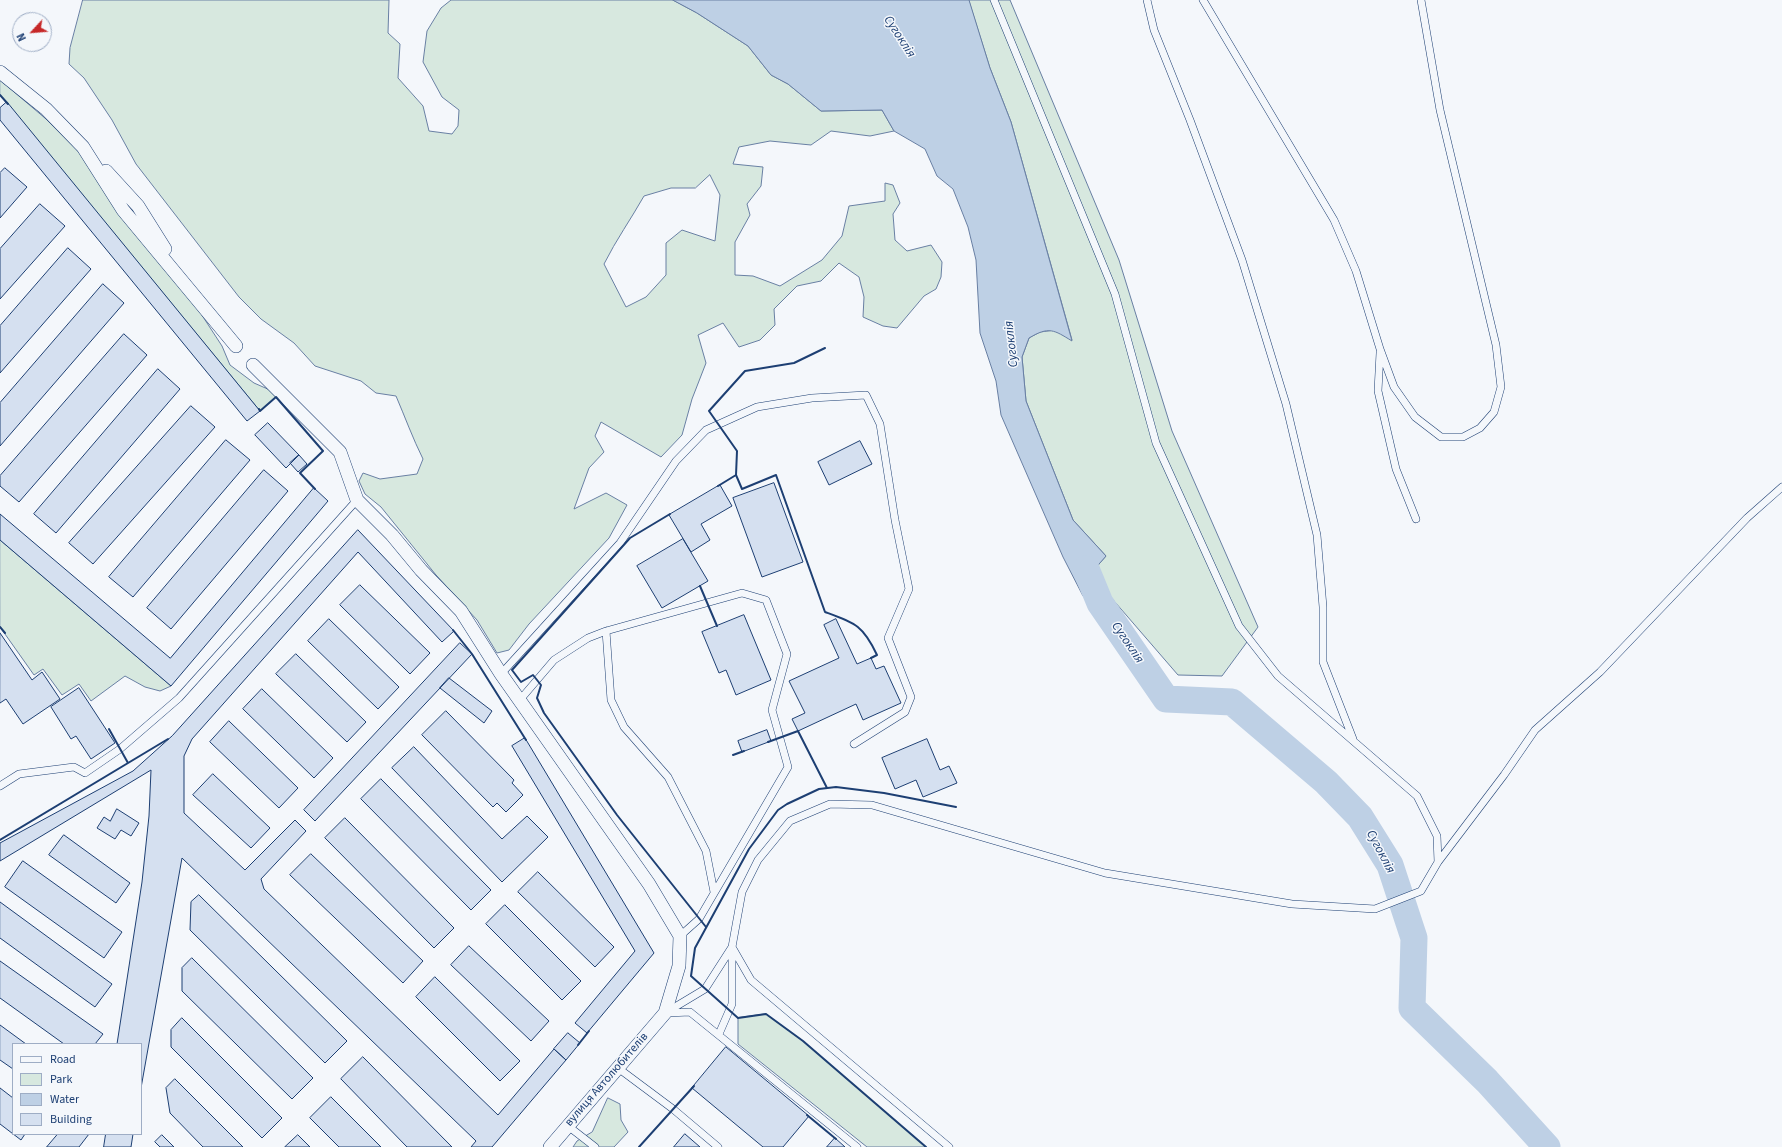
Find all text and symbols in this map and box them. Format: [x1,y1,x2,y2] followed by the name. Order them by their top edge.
[12,12,52,52] north arrow
[880,13,918,61] water label: Сугоклія
[13,30,30,44] text: N
[1002,320,1022,368] water label: Сугоклія
[1107,619,1147,667] water label: Сугоклія
[1362,828,1398,876] water label: Сугоклія
[562,1030,652,1130] street label: вулиця Автолюбителів
[12,1043,142,1135] legend
[50,1051,76,1068] text: Road
[50,1071,72,1088] text: Park
[50,1091,79,1108] text: Water
[50,1111,92,1128] text: Building

